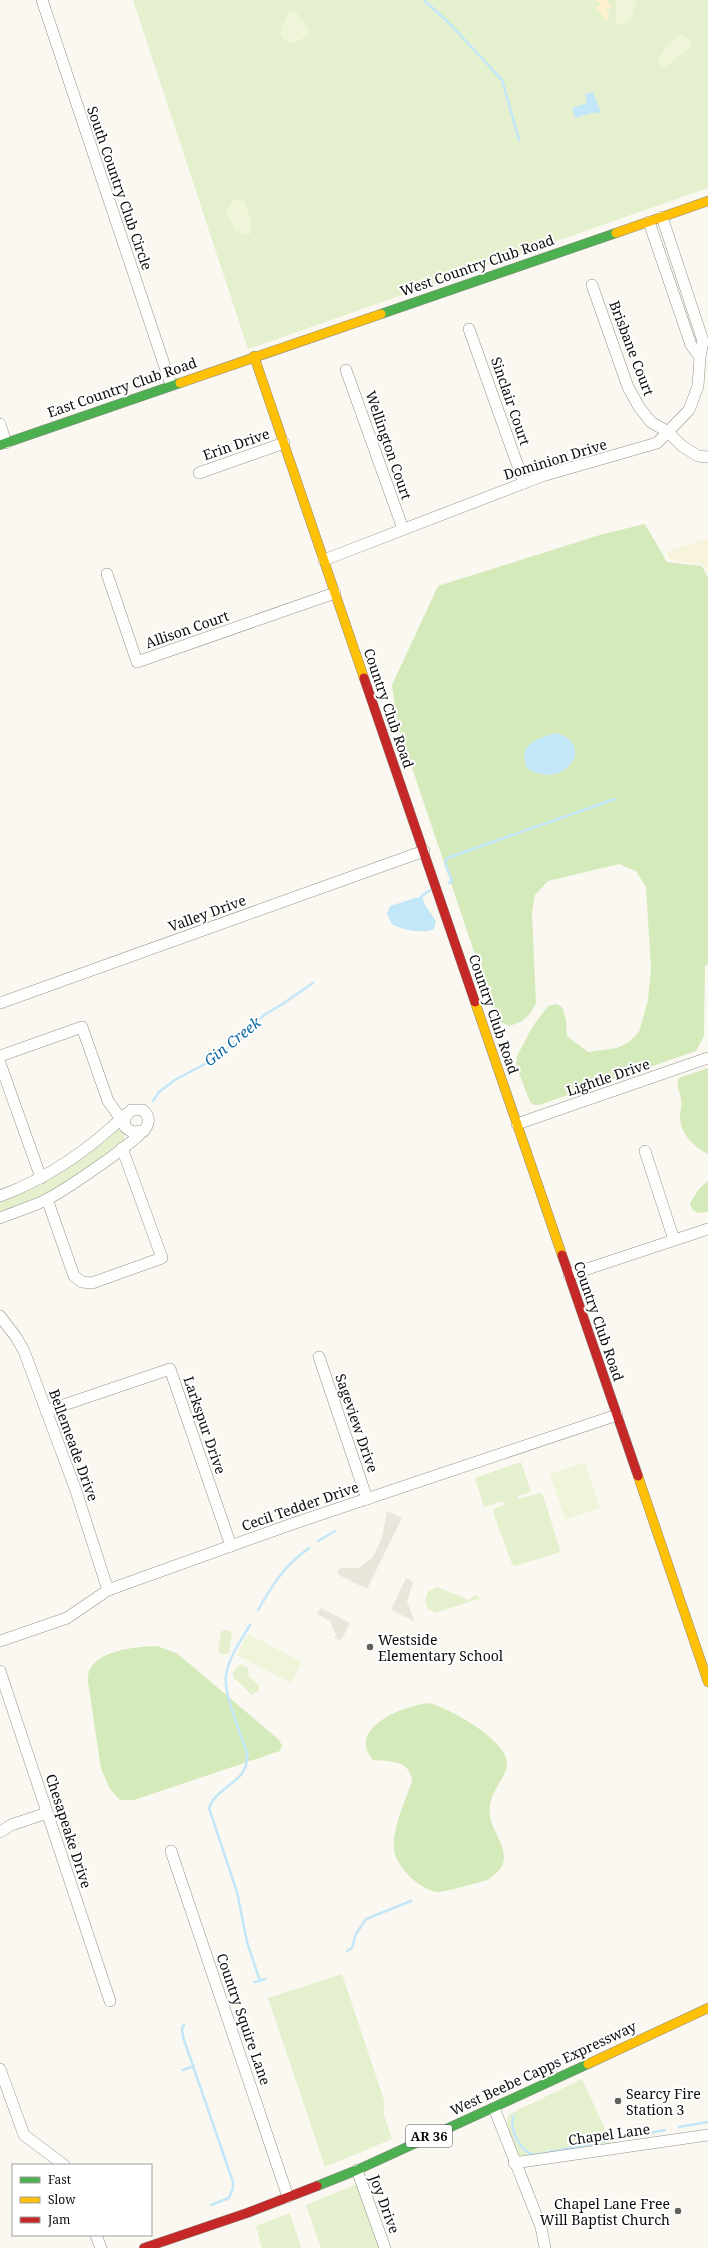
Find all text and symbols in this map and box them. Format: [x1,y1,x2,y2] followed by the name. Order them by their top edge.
[83,104,157,272] street label: South Country Club Circle
[397,230,557,300] street label: West Country Club Road
[605,298,659,398] street label: Brisbane Court
[45,352,200,422] street label: East Country Club Road
[487,354,535,448] street label: Sinclair Court
[361,388,417,502] street label: Wellington Court
[200,424,272,464] street label: Erin Drive
[501,434,609,484] street label: Dominion Drive
[143,606,231,652] street label: Allison Court
[360,646,419,771] street label: Country Club Road
[166,890,248,936] street label: Valley Drive
[465,952,524,1077] street label: Country Club Road
[199,1012,265,1070] water label: Gin Creek
[564,1054,652,1100] street label: Lightle Drive
[570,1259,629,1384] street label: Country Club Road
[331,1371,383,1475] street label: Sageview Drive
[179,1374,231,1476] street label: Larkspur Drive
[45,1386,103,1504] street label: Bellemeade Drive
[239,1477,361,1535] street label: Cecil Tedder Drive
[378,1630,504,1665] place label: Westside Elementary School
[365,1642,375,1652] marker: Westside Elementary School
[42,1771,96,1891] street label: Chesapeake Drive
[213,1951,275,2087] street label: Country Squire Lane
[447,2016,639,2120] street label: West Beebe Capps Expressway
[626,2084,701,2119] place label: Searcy Fire Station 3
[613,2096,623,2106] marker: Searcy Fire Station 3
[567,2119,651,2149] street label: Chapel Lane
[406,2125,452,2147] road number: AR 36
[12,2164,152,2236] legend
[48,2171,71,2188] text: Fast
[365,2171,404,2236] street label: Joy Drive
[48,2191,76,2208] text: Slow
[540,2194,670,2229] place label: Chapel Lane Free Will Baptist Church
[673,2206,683,2216] marker: Chapel Lane Free Will Baptist Church
[47,2211,70,2228] text: Jam

